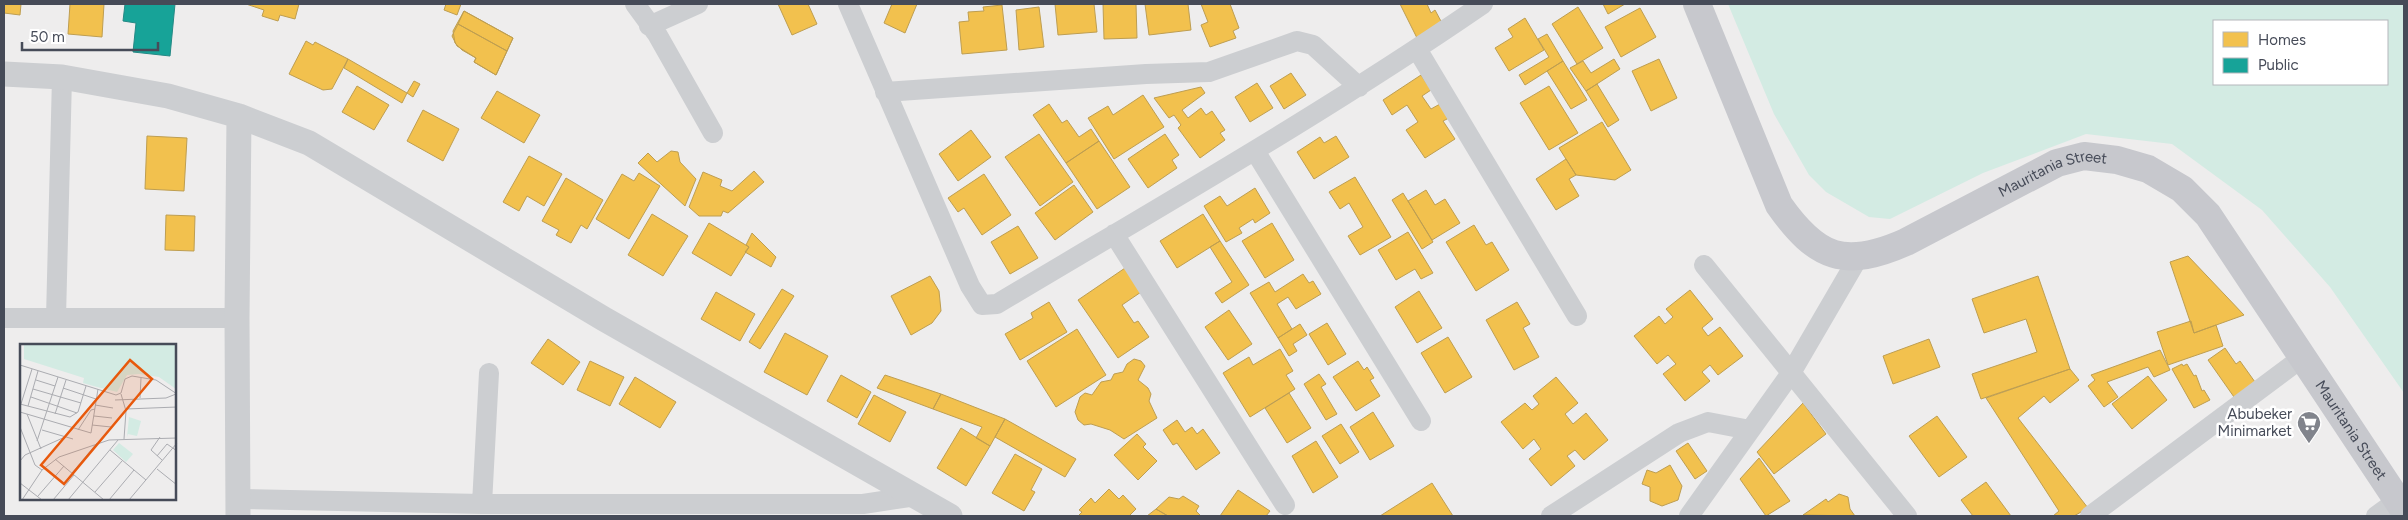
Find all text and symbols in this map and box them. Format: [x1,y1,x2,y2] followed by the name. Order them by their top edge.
[22,20,159,52] scale bar
[2213,20,2388,85] legend
[30,28,65,46] text: 50 m
[2258,31,2306,49] text: Homes
[2258,56,2299,74] text: Public
[1995,147,2108,201] street label: Mauritania Street
[20,344,176,500] inset map
[2311,377,2391,484] street label: Mauritania Street
[2218,405,2292,440] place label: Abubeker Minimarket
[2296,410,2322,444] supermarket icon: Abubeker Minimarket

